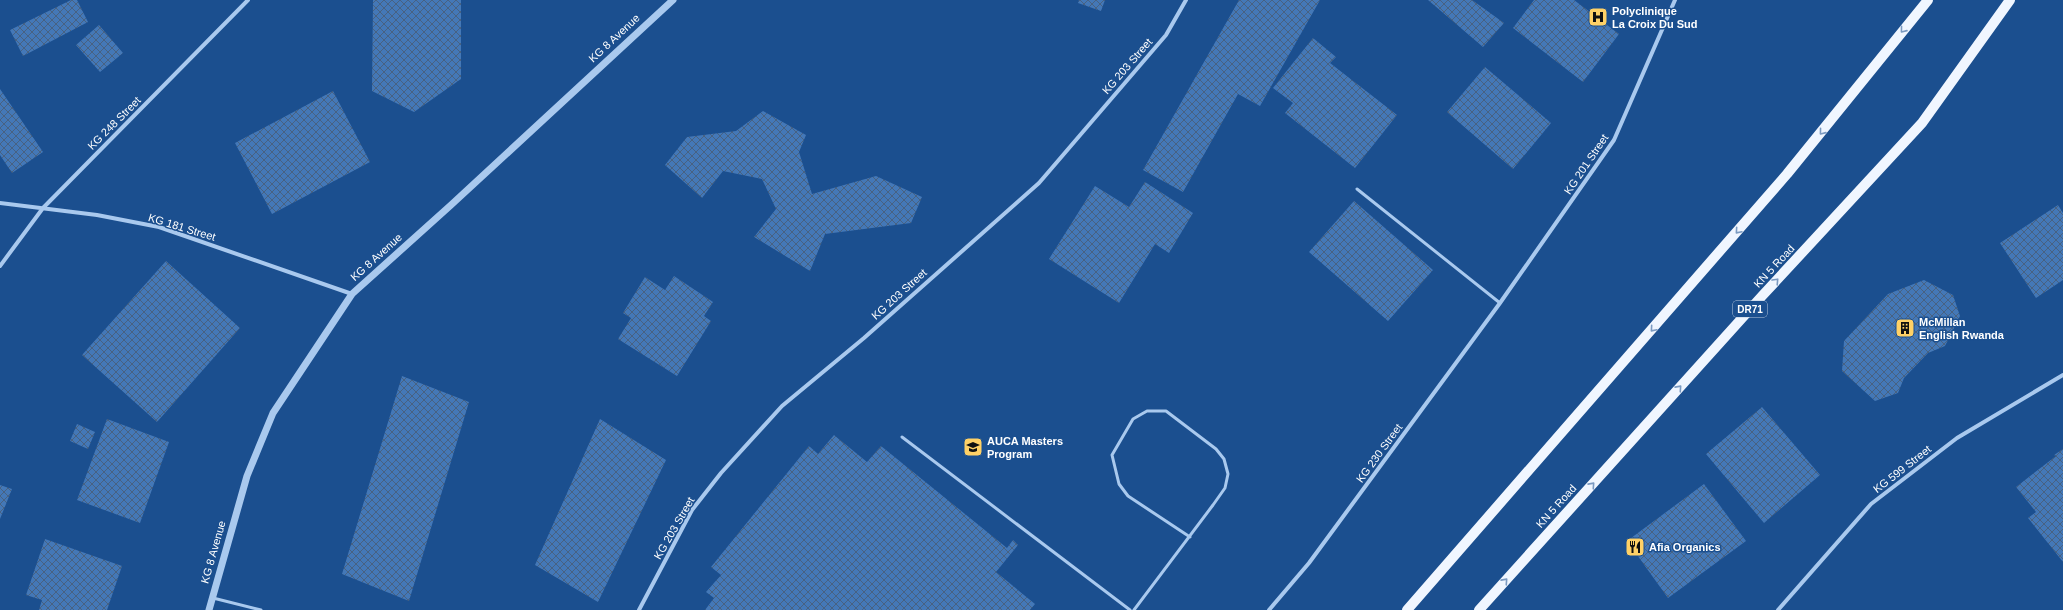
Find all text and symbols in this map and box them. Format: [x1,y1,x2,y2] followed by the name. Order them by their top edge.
[1612,5,1698,30] place label: Polyclinique La Croix Du Sud
[1587,6,1609,28] hospital icon: Polyclinique La Croix Du Sud
[586,12,642,64] street label: KG 8 Avenue
[1901,26,1908,33] one-way arrow
[1100,36,1154,96] street label: KG 203 Street
[85,94,143,152] street label: KG 248 Street
[1819,127,1826,134] one-way arrow
[1562,132,1610,196] street label: KG 201 Street
[147,211,217,243] street label: KG 181 Street
[1735,226,1743,234] one-way arrow
[348,231,404,283] street label: KG 8 Avenue
[1751,242,1797,290] street label: KN 5 Road
[869,266,929,322] street label: KG 203 Street
[1771,278,1778,286] one-way arrow
[1733,301,1767,317] road number: DR71
[1919,316,2005,341] place label: McMillan English Rwanda
[1894,317,1916,339] building icon: McMillan English Rwanda
[1650,324,1657,332] one-way arrow
[1674,385,1682,393] one-way arrow
[1354,421,1404,485] street label: KG 230 Street
[987,435,1063,460] place label: AUCA Masters Program
[962,436,984,458] school or university icon: AUCA Masters Program
[1871,443,1933,495] street label: KG 599 Street
[1534,482,1578,530] street label: KN 5 Road
[1587,482,1594,489] one-way arrow
[651,495,697,561] street label: KG 203 Street
[198,519,228,585] street label: KG 8 Avenue
[1624,536,1646,558] restaurant icon: Afia Organics
[1649,541,1721,553] place label: Afia Organics
[1500,578,1508,586] one-way arrow

